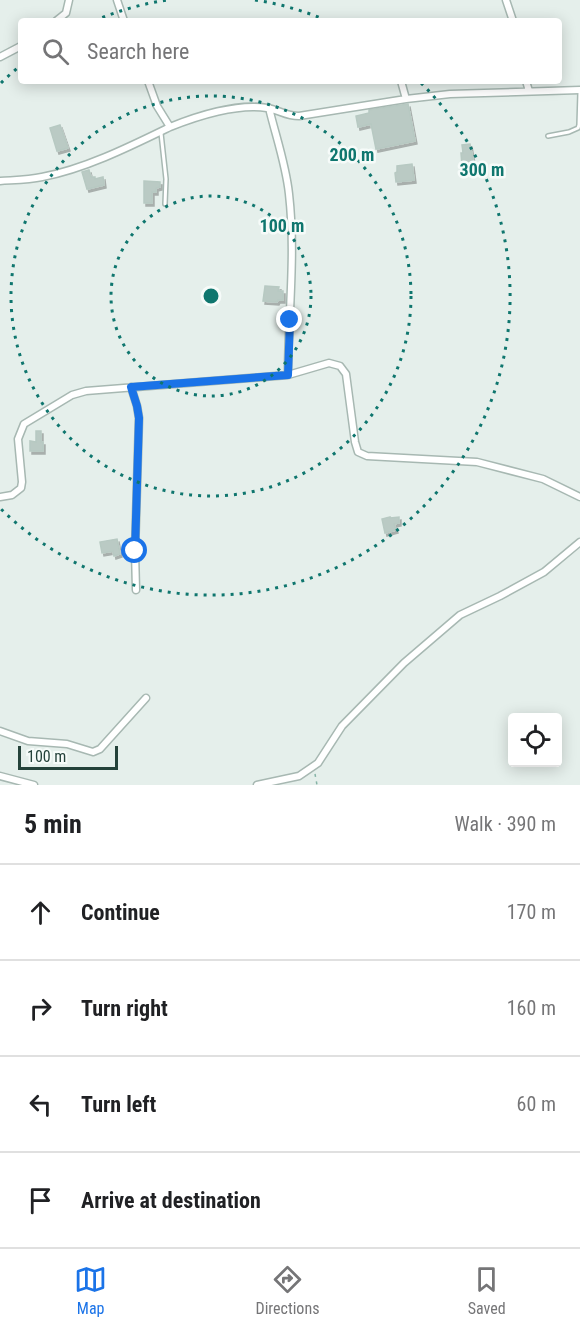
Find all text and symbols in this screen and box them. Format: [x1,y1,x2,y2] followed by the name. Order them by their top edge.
[18,18,562,84] search box
[39,35,72,68] icon: search
[87,39,189,64] text: Search here
[330,144,374,165] text: 200 m
[460,159,504,180] text: 300 m
[260,215,304,236] text: 100 m
[201,286,221,306] centre of rings
[276,306,302,332] route end
[121,537,147,563] route start
[508,713,562,767] map controls
[508,713,562,767] button: locate
[18,743,118,770] scale bar
[27,747,66,766] text: 100 m
[24,809,82,839] text: 5 min
[455,812,556,836] text: Walk · 390 m
[24,896,57,929] icon: ahead
[81,900,160,925] text: Continue
[507,900,556,924] text: 170 m
[24,992,57,1025] icon: right
[81,996,168,1021] text: Turn right
[507,996,556,1020] text: 160 m
[24,1088,57,1121] icon: left
[81,1092,156,1117] text: Turn left
[517,1092,556,1116] text: 60 m
[24,1184,57,1217] icon: arrive
[81,1188,261,1213] text: Arrive at destination
[74,1263,107,1318] tab: Map
[256,1263,319,1318] tab: Directions
[468,1263,506,1318] tab: Saved

